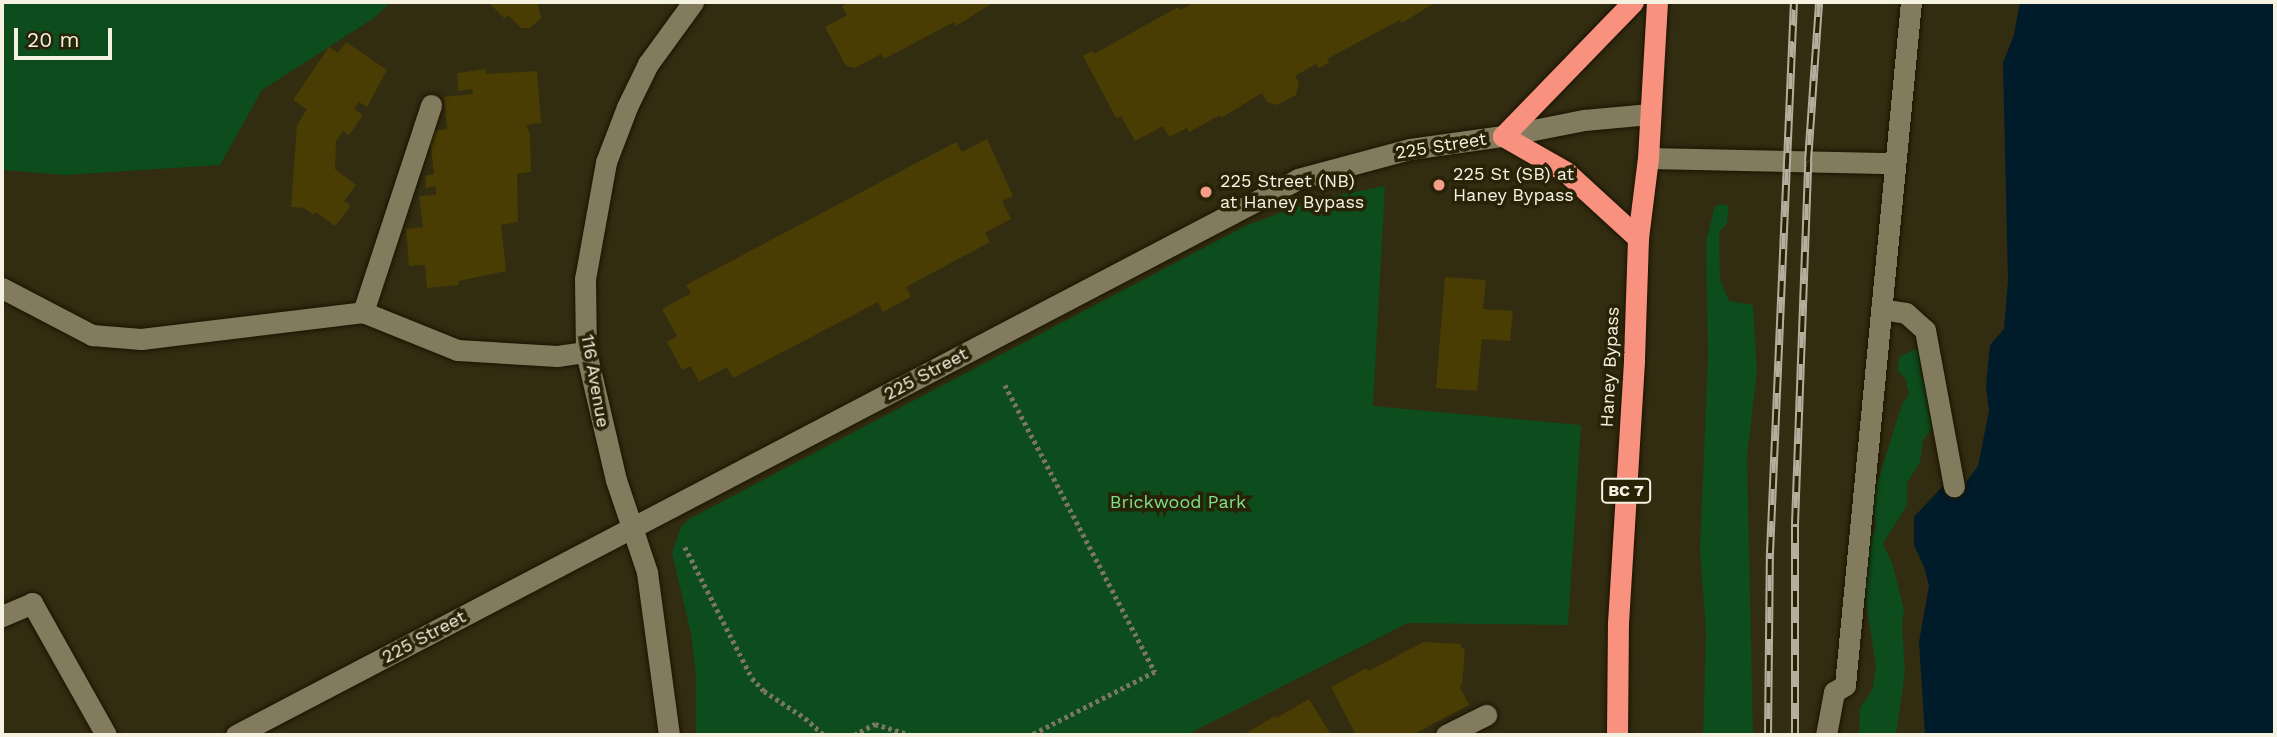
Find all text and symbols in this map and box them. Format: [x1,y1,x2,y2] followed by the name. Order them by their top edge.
[18,14,116,58] scale bar
[27,27,79,52] text: 20 m
[1394,128,1488,164] street label: 225 Street
[1453,164,1574,206] place label: 225 St (SB) at Haney Bypass
[1220,171,1365,214] place label: 225 Street (NB) at Haney Bypass
[1431,177,1447,193] marker: 225 St (SB) at Haney Bypass
[1198,184,1214,200] marker: 225 Street (NB) at Haney Bypass
[1596,306,1624,428] street label: Haney Bypass
[576,332,614,430] street label: 116 Avenue
[880,343,972,405] street label: 225 Street
[1600,478,1652,504] road number: BC 7
[1110,491,1246,513] park label: Brickwood Park
[378,606,470,668] street label: 225 Street

